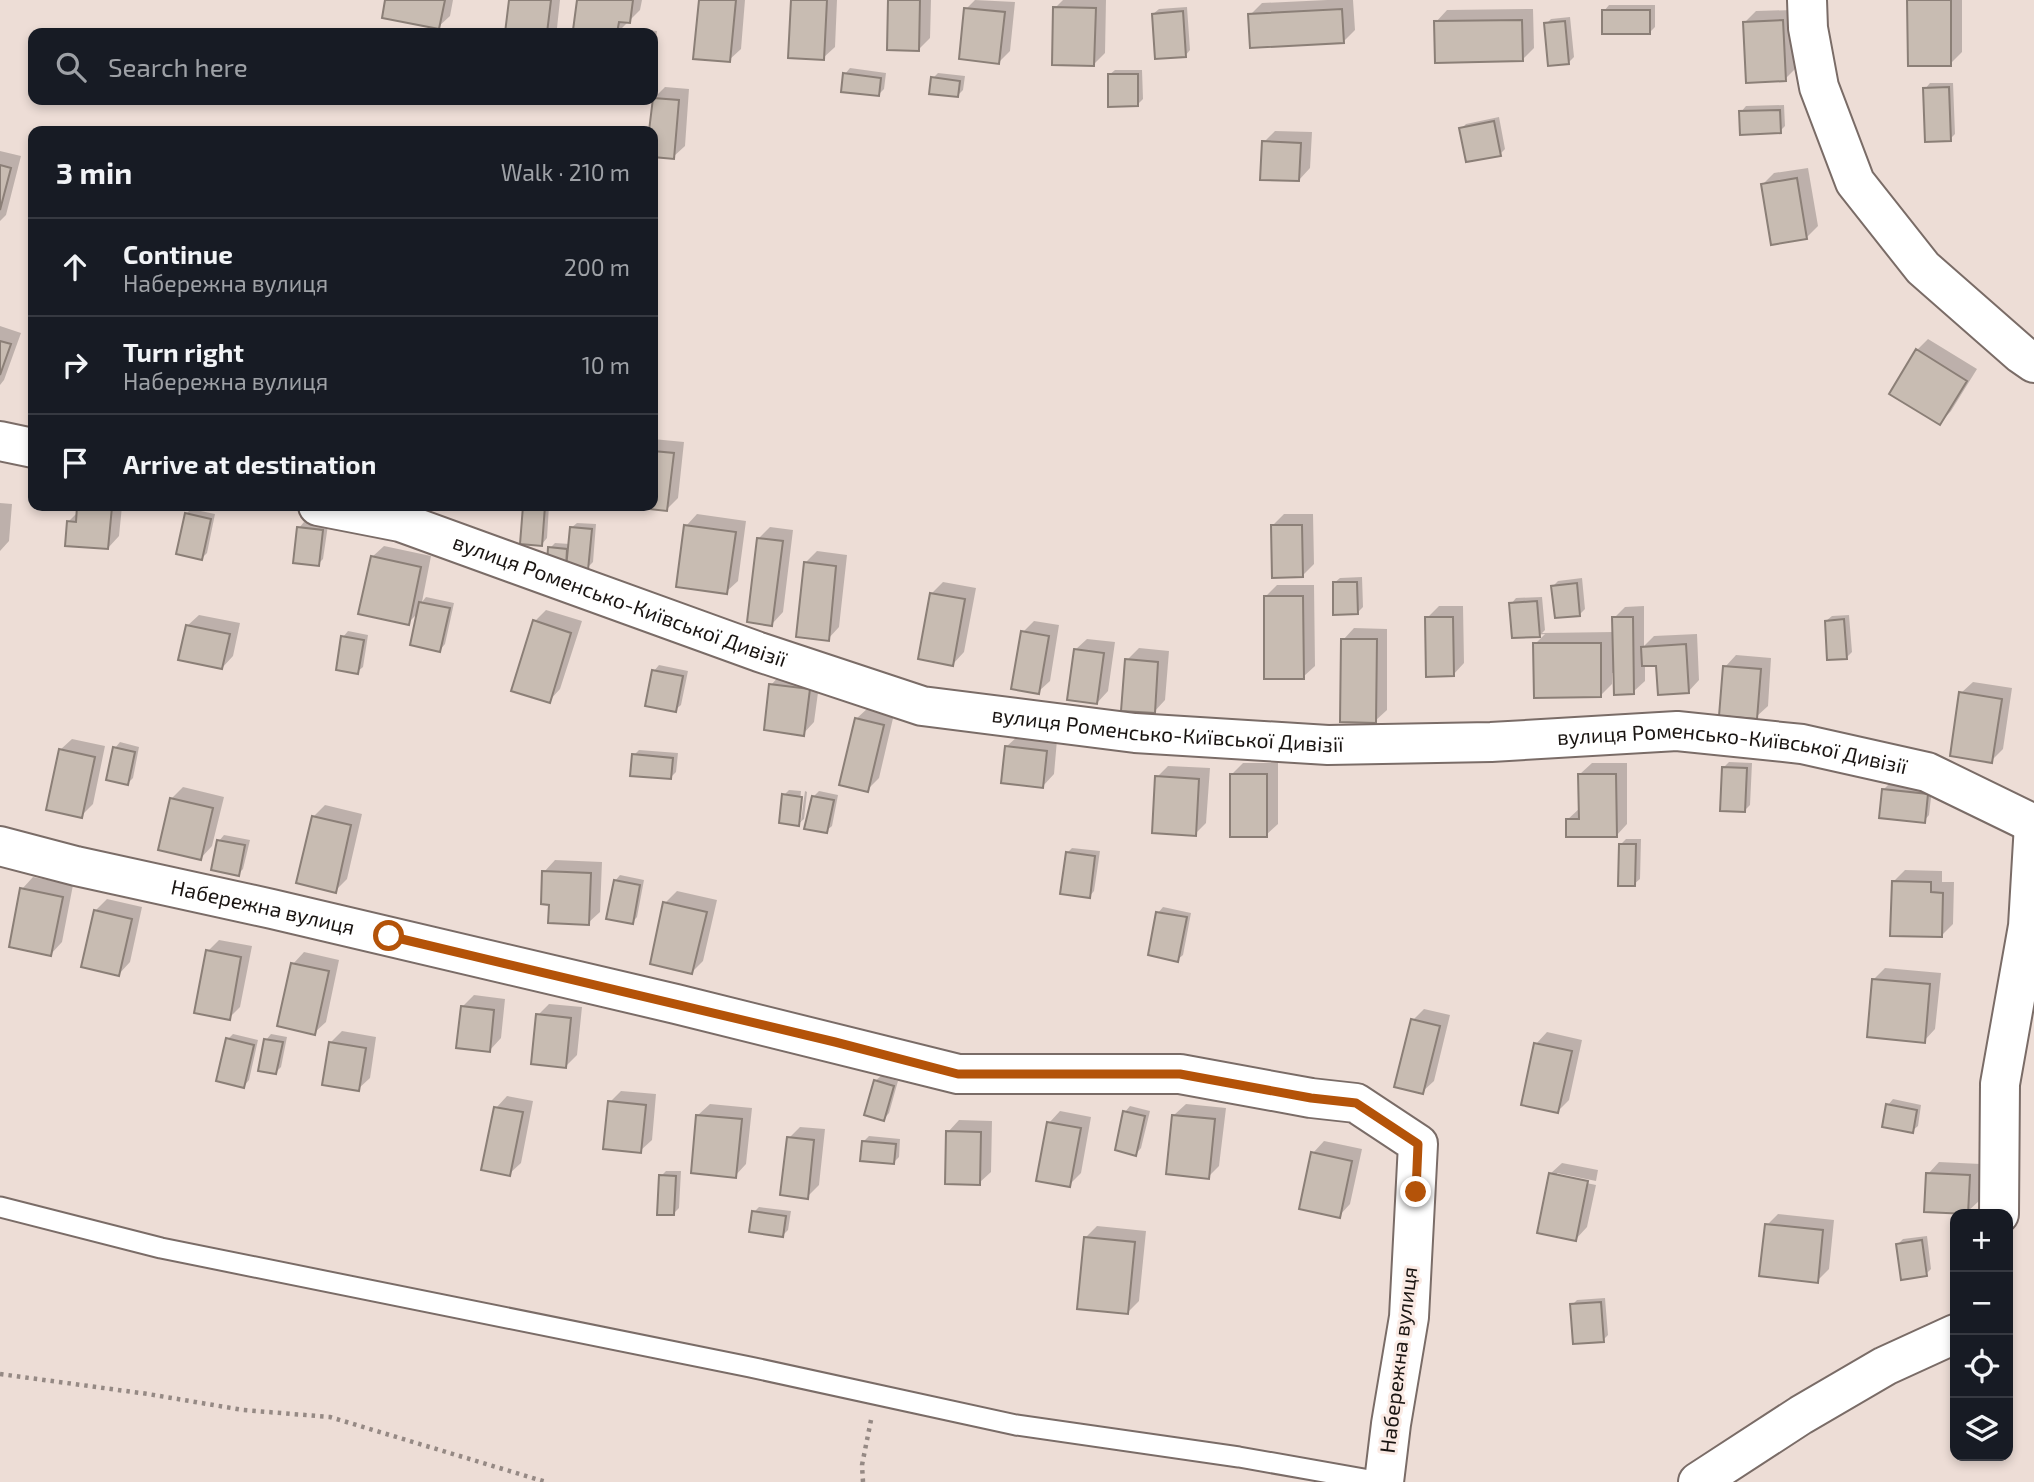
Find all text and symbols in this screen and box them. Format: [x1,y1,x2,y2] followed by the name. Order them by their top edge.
[28,28,658,105] search box
[52,48,90,86] icon: search
[108,51,248,82] text: Search here
[56,154,132,190] text: 3 min
[501,158,630,186] text: Walk · 210 m
[123,238,233,269] text: Continue
[56,248,94,286] icon: ahead
[564,253,630,281] text: 200 m
[123,269,328,297] text: Набережна вулиця
[123,336,244,367] text: Turn right
[56,346,94,384] icon: right
[582,351,630,379] text: 10 m
[123,367,328,395] text: Набережна вулиця
[56,444,94,482] icon: arrive
[123,448,376,479] text: Arrive at destination
[450,528,791,672] street label: вулиця Роменсько-Київської Дивізії
[990,701,1344,756] street label: вулиця Роменсько-Київської Дивізії
[1556,717,1911,778] street label: вулиця Роменсько-Київської Дивізії
[169,873,358,939] street label: Набережна вулиця
[373,920,404,951] route start
[1400,1176,1431,1207] route end
[1950,1209,2013,1461] map controls
[1950,1209,2013,1272] button: +
[1374,1265,1422,1455] street label: Набережна вулиця
[1950,1272,2013,1335] button: −
[1950,1335,2013,1398] button: locate
[1950,1398,2013,1461] button: layers

